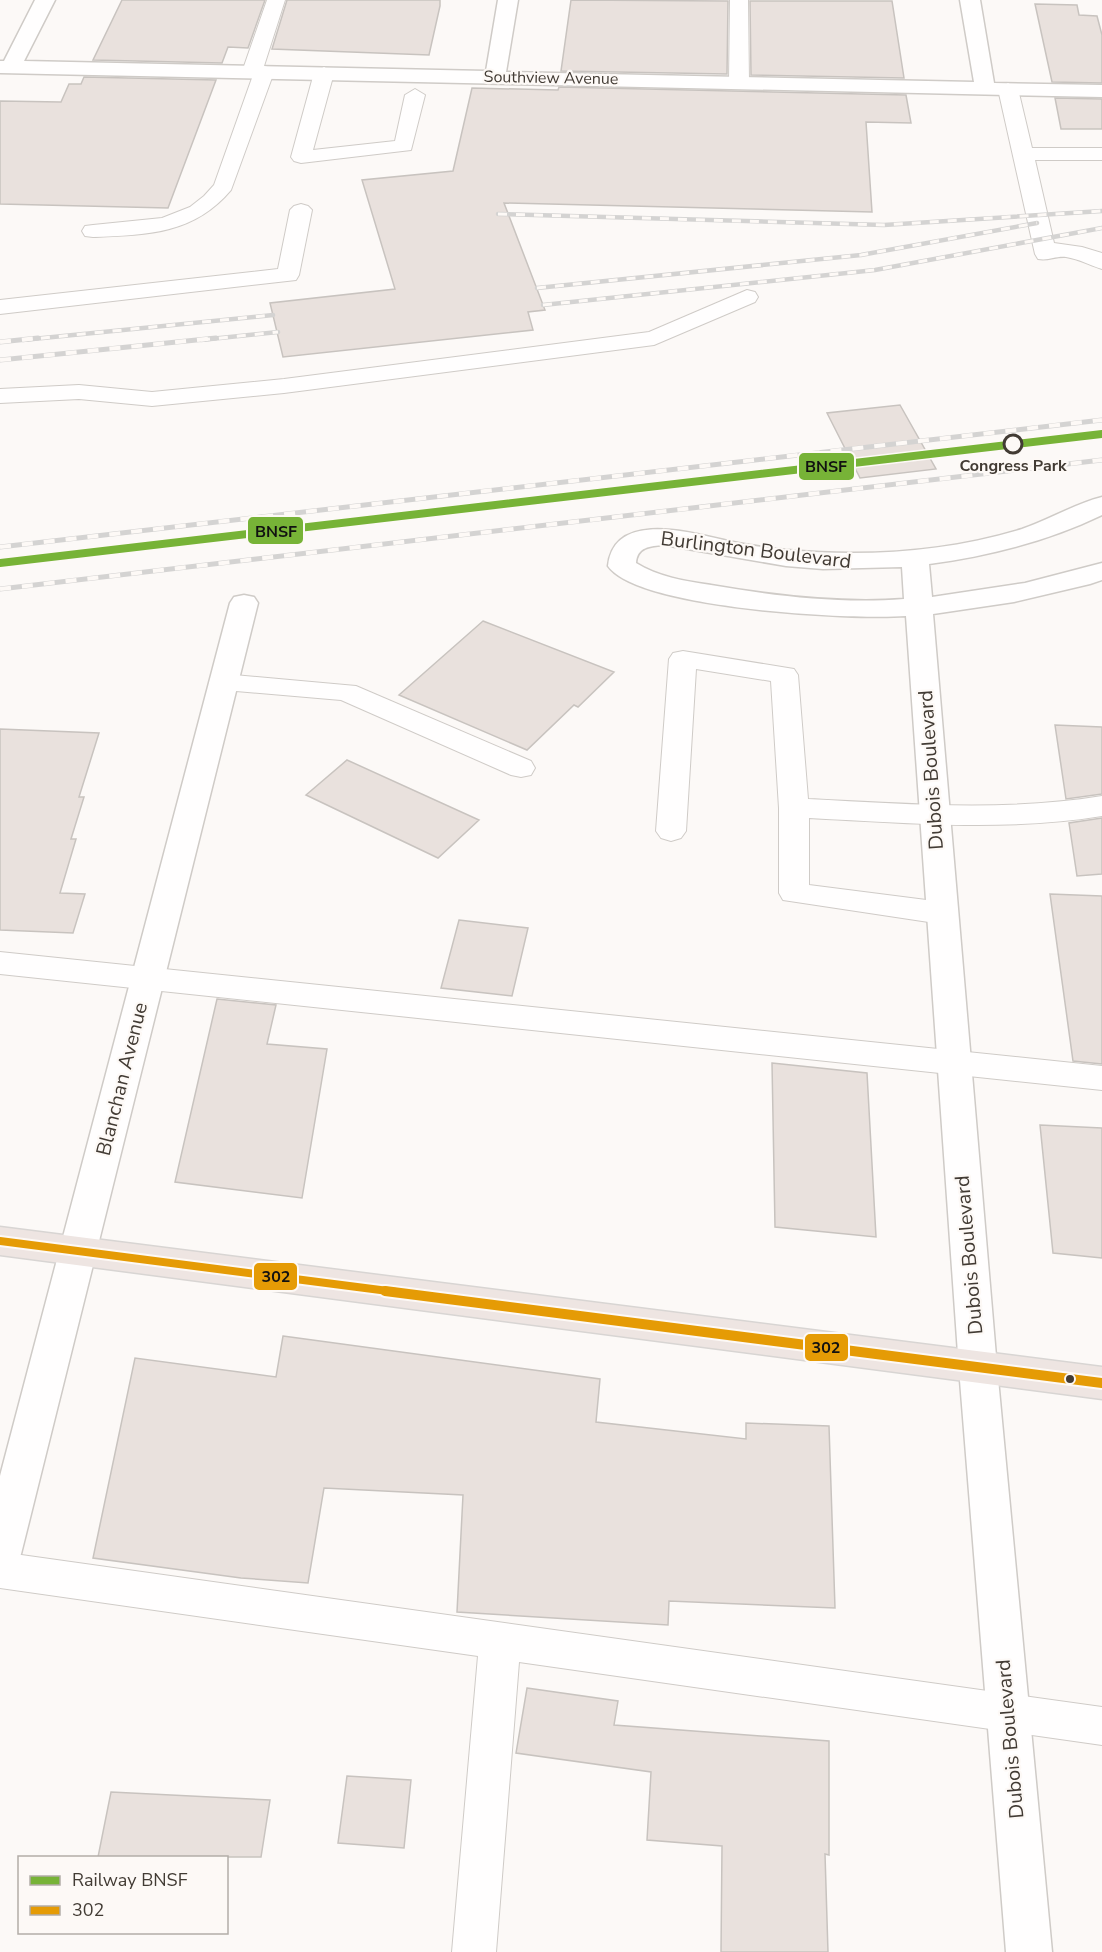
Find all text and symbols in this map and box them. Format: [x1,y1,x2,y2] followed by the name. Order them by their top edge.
[483,66,619,90] street label: Southview Avenue
[1003,434,1023,454] marker: Congress Park
[798,452,855,481] line badge: BNSF
[960,455,1067,477] place label: Congress Park
[805,456,847,478] text: BNSF
[247,516,304,545] line badge: BNSF
[255,521,297,543] text: BNSF
[659,525,853,575] street label: Burlington Boulevard
[912,689,950,851] street label: Dubois Boulevard
[90,999,154,1159] street label: Blanchan Avenue
[949,1174,989,1336] street label: Dubois Boulevard
[253,1262,298,1291] line badge: 302
[262,1266,290,1288] text: 302
[804,1333,849,1362] line badge: 302
[812,1337,840,1359] text: 302
[1064,1373,1076,1385] unlabelled marker
[990,1658,1030,1820] street label: Dubois Boulevard
[18,1856,228,1934] legend
[72,1868,188,1892] text: Railway BNSF
[72,1898,104,1922] text: 302

